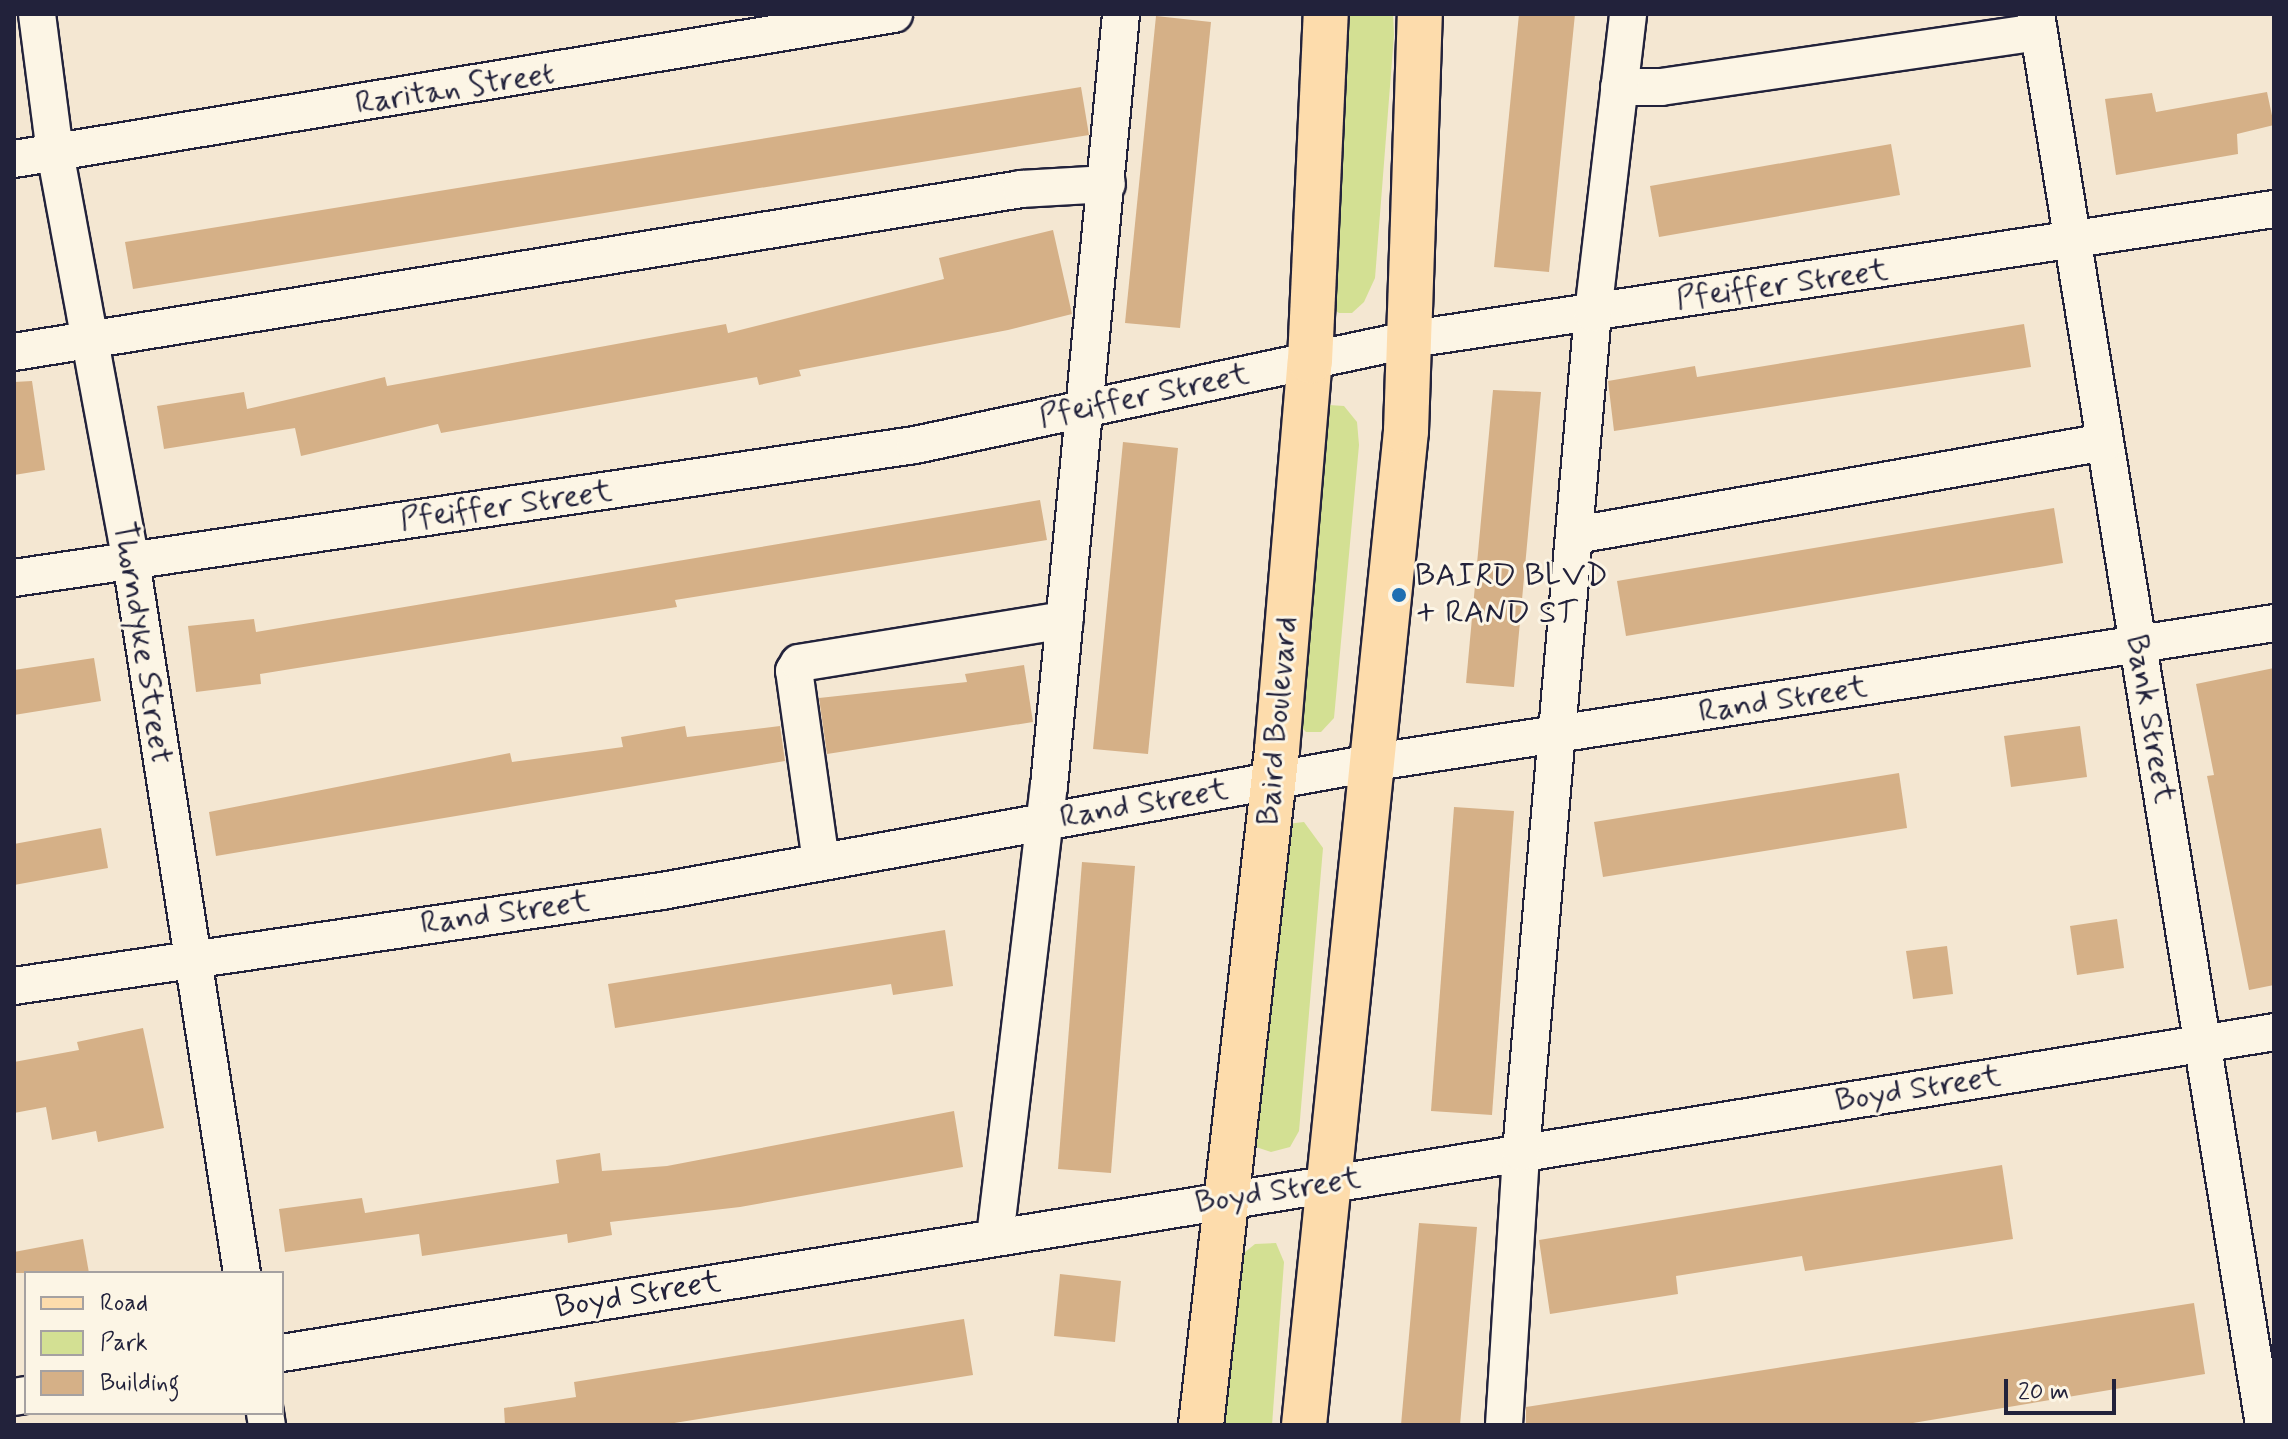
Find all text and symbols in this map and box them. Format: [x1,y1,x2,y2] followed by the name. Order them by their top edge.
[350,54,560,124] street label: Raritan Street
[1674,251,1890,319] street label: Pfeiffer Street
[1036,355,1252,437] street label: Pfeiffer Street
[398,472,614,540] street label: Pfeiffer Street
[104,520,180,766] street label: Thorndyke Street
[1415,558,1608,633] place label: BAIRD BLVD + RAND ST
[1390,586,1408,604] marker: BAIRD BLVD + RAND ST
[1250,615,1306,827] street label: Baird Boulevard
[2116,632,2184,806] street label: Bank Street
[1696,668,1870,732] street label: Rand Street
[1057,770,1231,838] street label: Rand Street
[418,882,592,944] street label: Rand Street
[1832,1057,2004,1121] street label: Boyd Street
[1192,1159,1364,1223] street label: Boyd Street
[552,1263,724,1327] street label: Boyd Street
[24,1271,284,1415] legend
[100,1288,148,1319] text: Road
[100,1328,148,1359] text: Park
[2008,1363,2120,1413] scale bar
[100,1368,180,1399] text: Building
[2018,1377,2069,1408] text: 20 m

